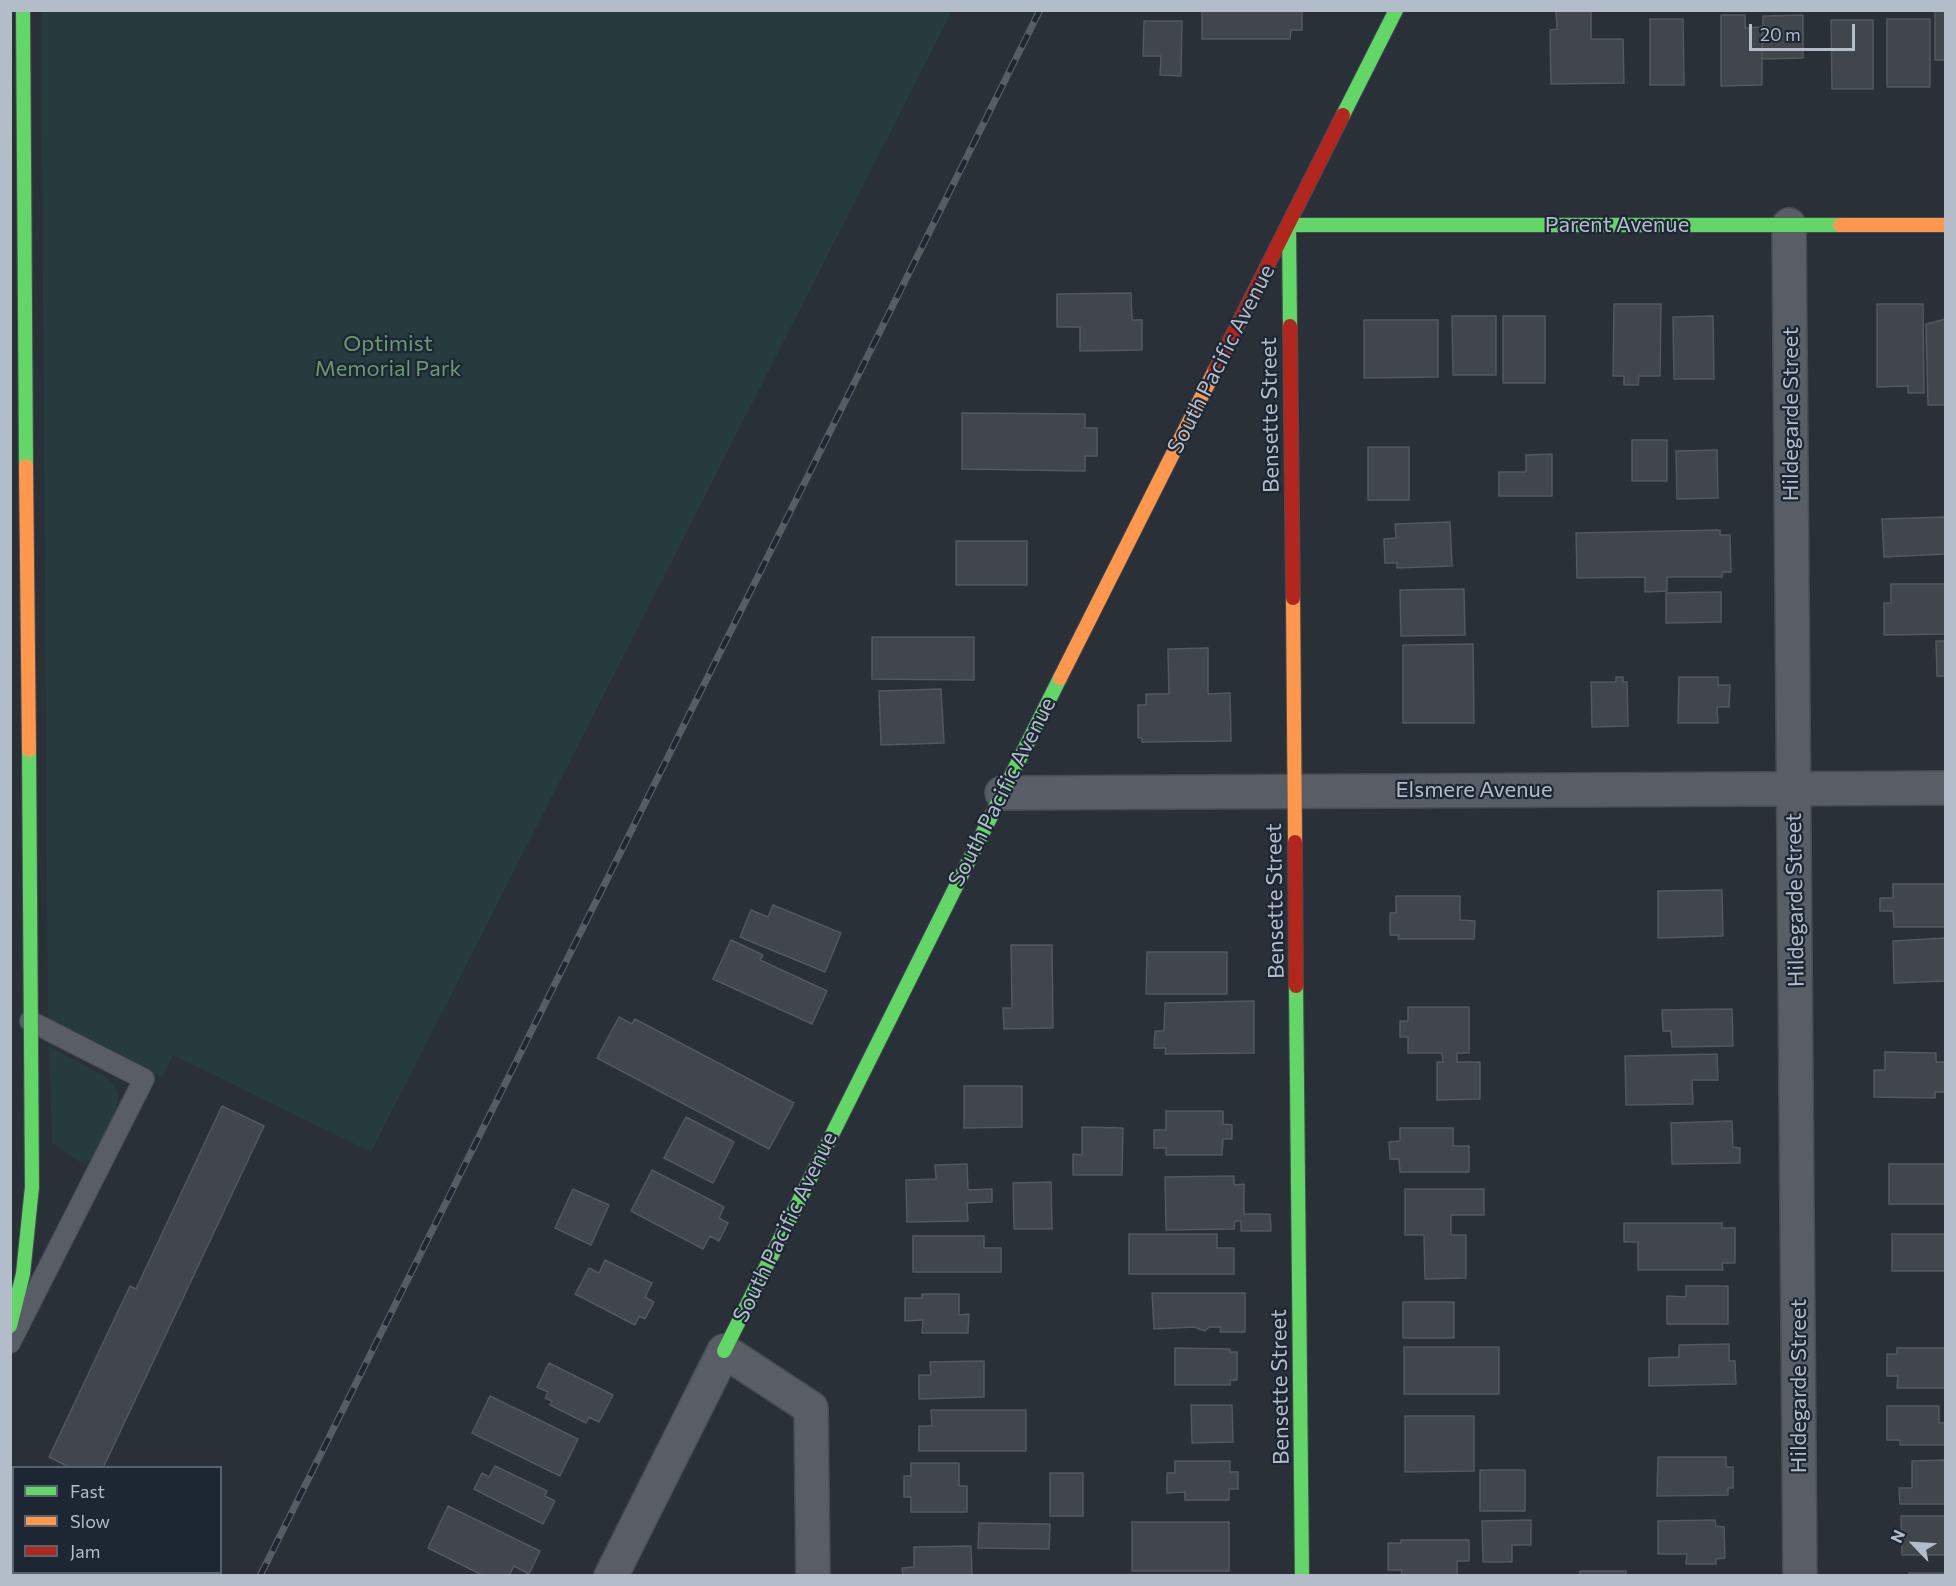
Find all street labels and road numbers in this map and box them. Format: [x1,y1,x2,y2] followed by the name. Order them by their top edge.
[1545,212,1689,238] street label: Parent Avenue
[1162,260,1280,458] street label: South Pacific Avenue
[1778,327,1804,501] street label: Hildegarde Street
[1255,337,1285,493] street label: Bensette Street
[943,693,1061,891] street label: South Pacific Avenue
[1395,777,1553,803] street label: Elsmere Avenue
[1780,813,1810,987] street label: Hildegarde Street
[1260,823,1290,979] street label: Bensette Street
[727,1127,843,1327] street label: South Pacific Avenue
[1786,1299,1812,1473] street label: Hildegarde Street
[1265,1309,1295,1465] street label: Bensette Street

